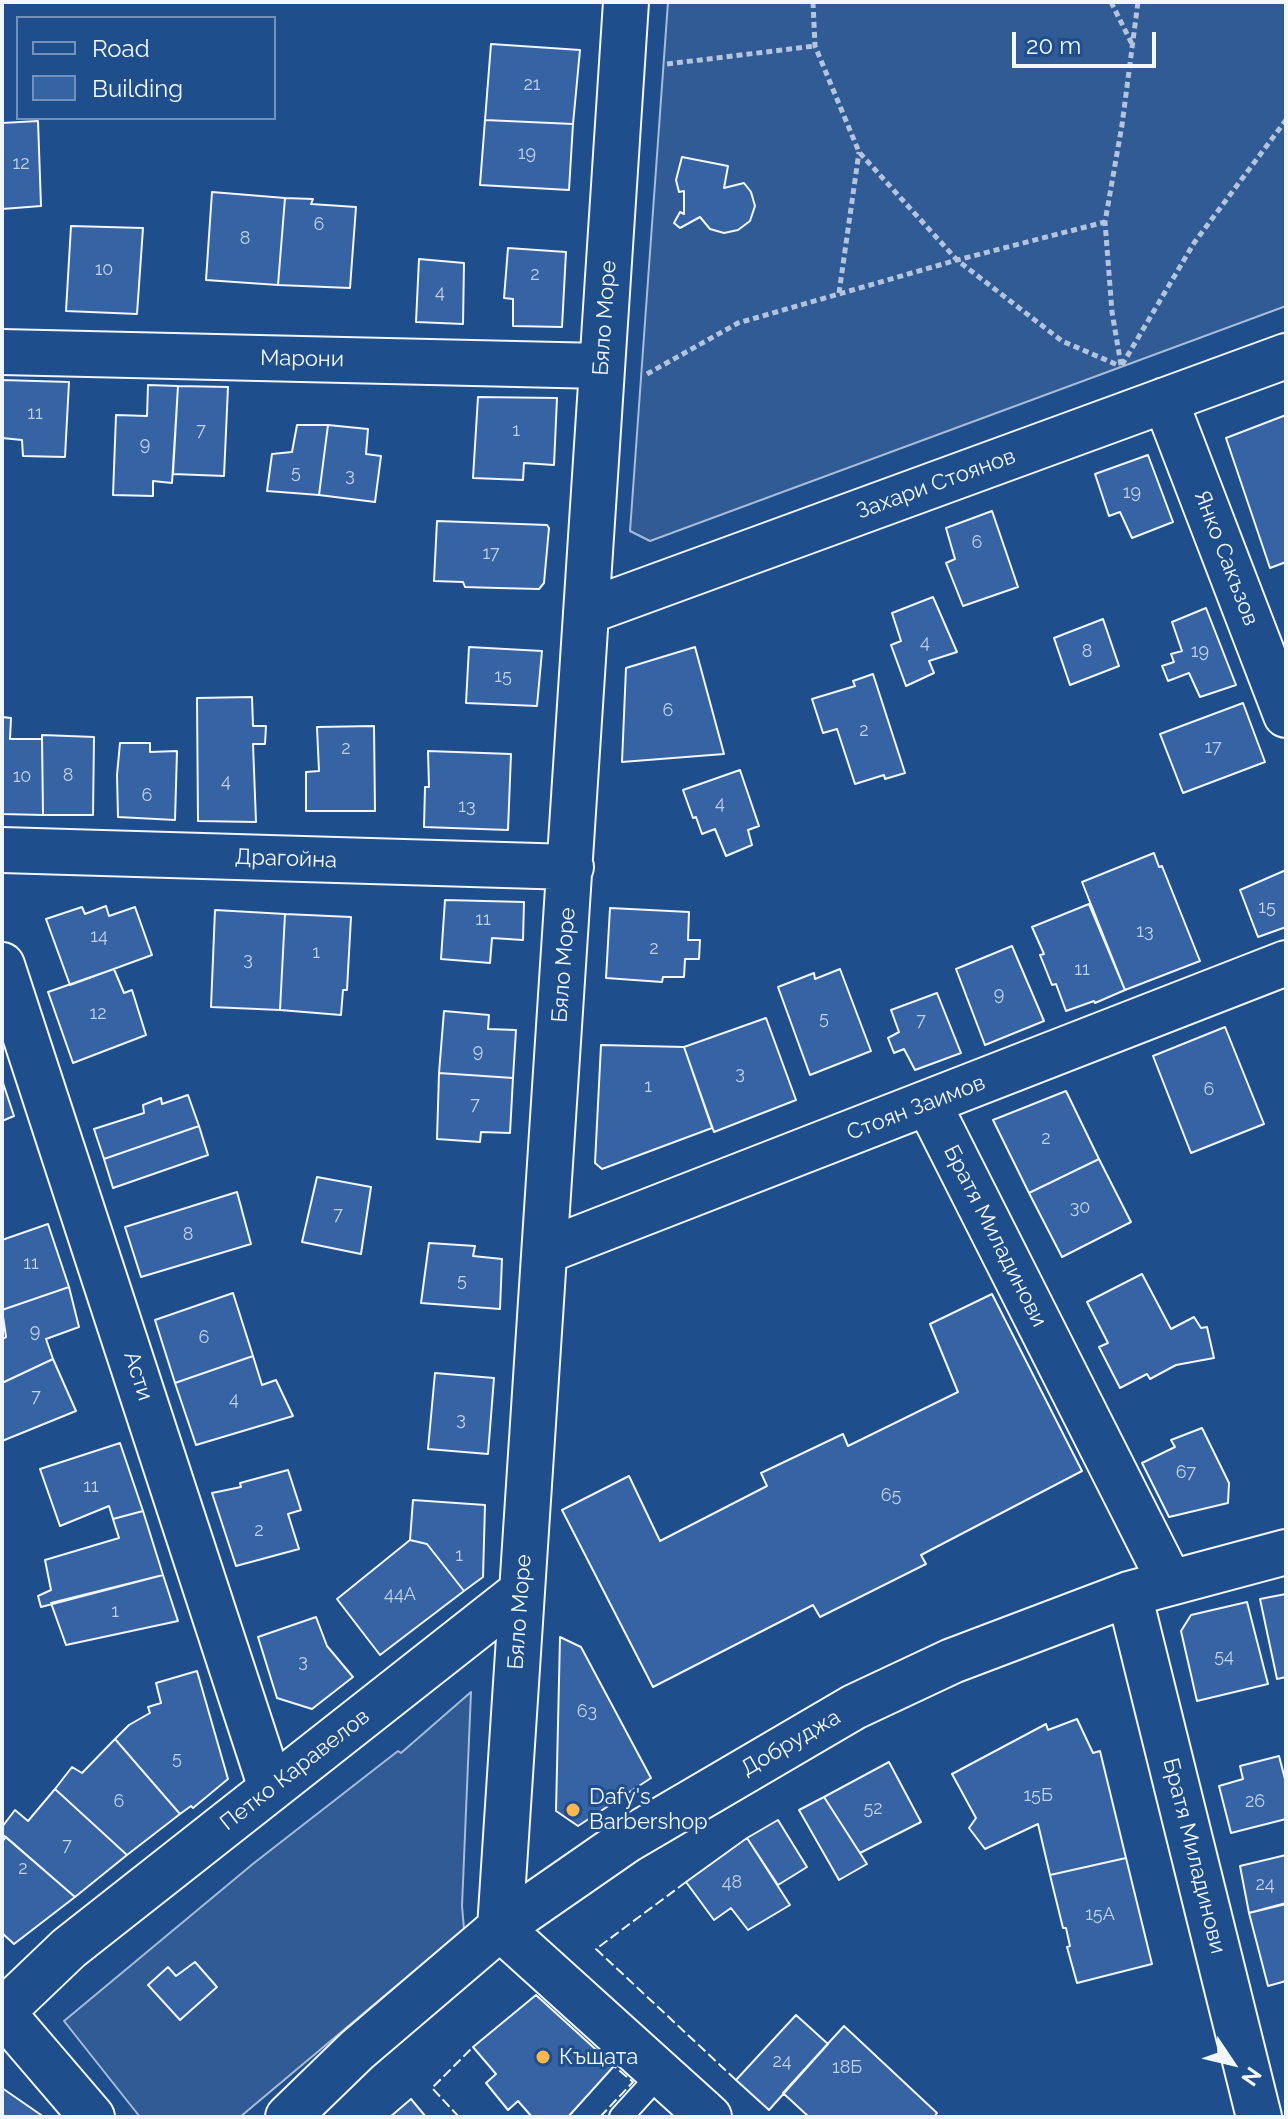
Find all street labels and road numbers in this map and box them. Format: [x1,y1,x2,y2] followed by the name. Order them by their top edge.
[588,259,622,377] street label: Бяло Море
[260,345,344,373] street label: Марони
[853,443,1019,525] street label: Захари Стоянов
[1188,487,1264,629] street label: Янко Сакъзов
[235,844,337,874] street label: Драгойна
[547,906,581,1024] street label: Бяло Море
[843,1070,989,1146] street label: Стоян Заимов
[938,1141,1052,1331] street label: Братя Миладинови
[118,1348,158,1404] street label: Асти
[503,1553,537,1671] street label: Бяло Море
[215,1704,375,1836] street label: Петко Каравелов
[737,1704,845,1782] street label: Добруджа
[1157,1756,1231,1956] street label: Братя Миладинови

